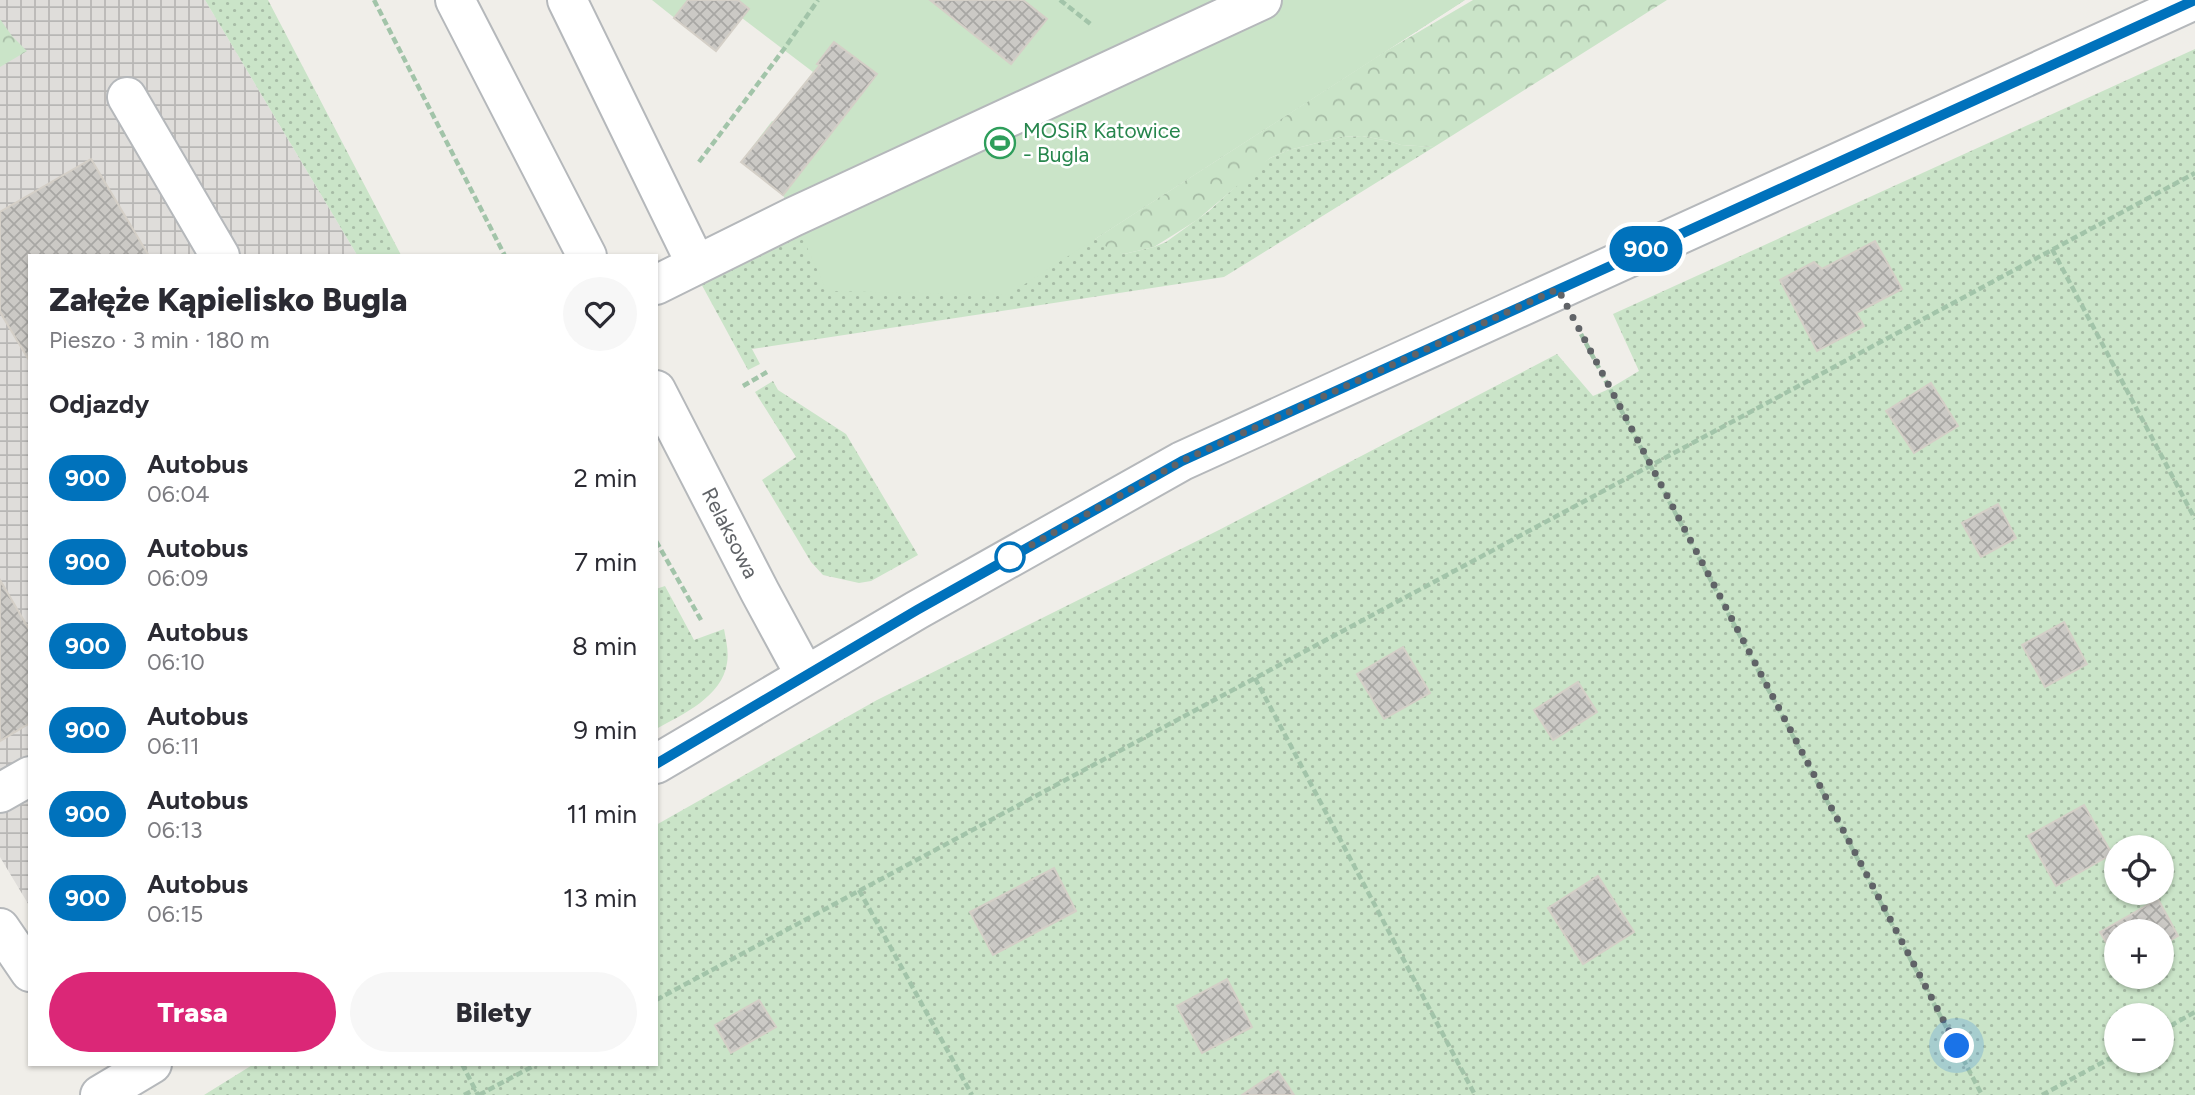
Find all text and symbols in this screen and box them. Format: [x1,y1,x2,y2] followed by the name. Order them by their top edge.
[1023,118,1180,167] place label: MOSiR Katowice - Bugla
[983,126,1017,160] sports icon: MOSiR Katowice - Bugla
[1606,226,1686,272] line badge: 900
[1623,234,1669,263] text: 900
[563,277,637,351] button: heart
[49,280,407,319] text: Załęże Kąpielisko Bugla
[49,326,270,354] text: Pieszo · 3 min · 180 m
[49,388,149,420] text: Odjazdy
[147,448,248,480] text: Autobus
[573,462,637,494] text: 2 min
[65,463,110,492] text: 900
[147,480,210,508] text: 06:04
[697,483,764,582] street label: Relaksowa
[147,532,248,564] text: Autobus
[995,542,1025,572] unlabelled marker
[574,546,637,578] text: 7 min
[65,547,110,576] text: 900
[147,564,208,592] text: 06:09
[147,616,248,648] text: Autobus
[572,630,637,662] text: 8 min
[65,631,110,660] text: 900
[147,648,205,676] text: 06:10
[147,700,248,732] text: Autobus
[573,714,637,746] text: 9 min
[65,715,110,744] text: 900
[147,732,200,760] text: 06:11
[147,784,248,816] text: Autobus
[566,798,637,830] text: 11 min
[65,799,110,828] text: 900
[147,816,203,844] text: 06:13
[2104,835,2174,1073] map controls
[2104,835,2174,905] button: locate
[147,868,248,900] text: Autobus
[563,882,637,914] text: 13 min
[65,883,110,912] text: 900
[147,900,203,928] text: 06:15
[2104,919,2174,989] button: +
[49,972,336,1052] button: Trasa
[350,972,637,1052] button: Bilety
[2104,1003,2174,1073] button: −
[1939,1028,1974,1063] your location

